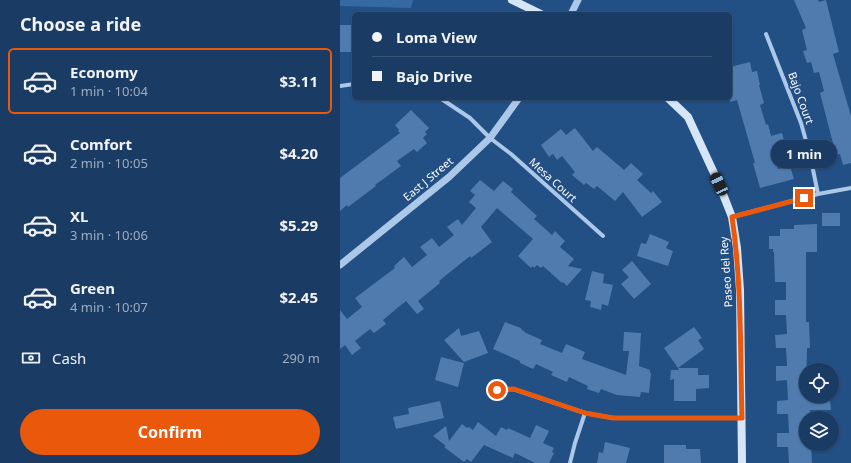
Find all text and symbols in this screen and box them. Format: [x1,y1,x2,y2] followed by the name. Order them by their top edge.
[20,12,141,36] text: Choose a ride
[396,27,477,47] text: Loma View
[70,62,138,82] text: Economy
[22,63,58,99] icon: car
[396,66,472,86] text: Bajo Drive
[785,70,818,126] street label: Bajo Court
[279,71,318,91] text: $3.11
[70,82,148,100] text: 1 min · 10:04
[70,134,132,154] text: Comfort
[22,135,58,171] icon: car
[771,140,837,168] callout: 1 min
[279,143,318,163] text: $4.20
[786,145,822,163] text: 1 min
[400,153,456,204] street label: East J Street
[70,154,148,172] text: 2 min · 10:05
[526,154,580,205] street label: Mesa Court
[708,171,730,197] car
[795,189,813,207] route end
[70,206,88,226] text: XL
[22,207,58,243] icon: car
[279,215,318,235] text: $5.29
[70,226,148,244] text: 3 min · 10:06
[716,236,735,308] street label: Paseo del Rey
[70,278,115,298] text: Green
[22,279,58,315] icon: car
[279,287,318,307] text: $2.45
[70,298,148,316] text: 4 min · 10:07
[20,347,42,369] icon: cash
[52,348,86,368] text: Cash
[282,349,320,367] text: 290 m
[799,363,839,451] map controls
[799,363,839,403] button: locate
[488,381,506,399] route start
[20,409,320,455] button: Confirm
[799,411,839,451] button: layers

